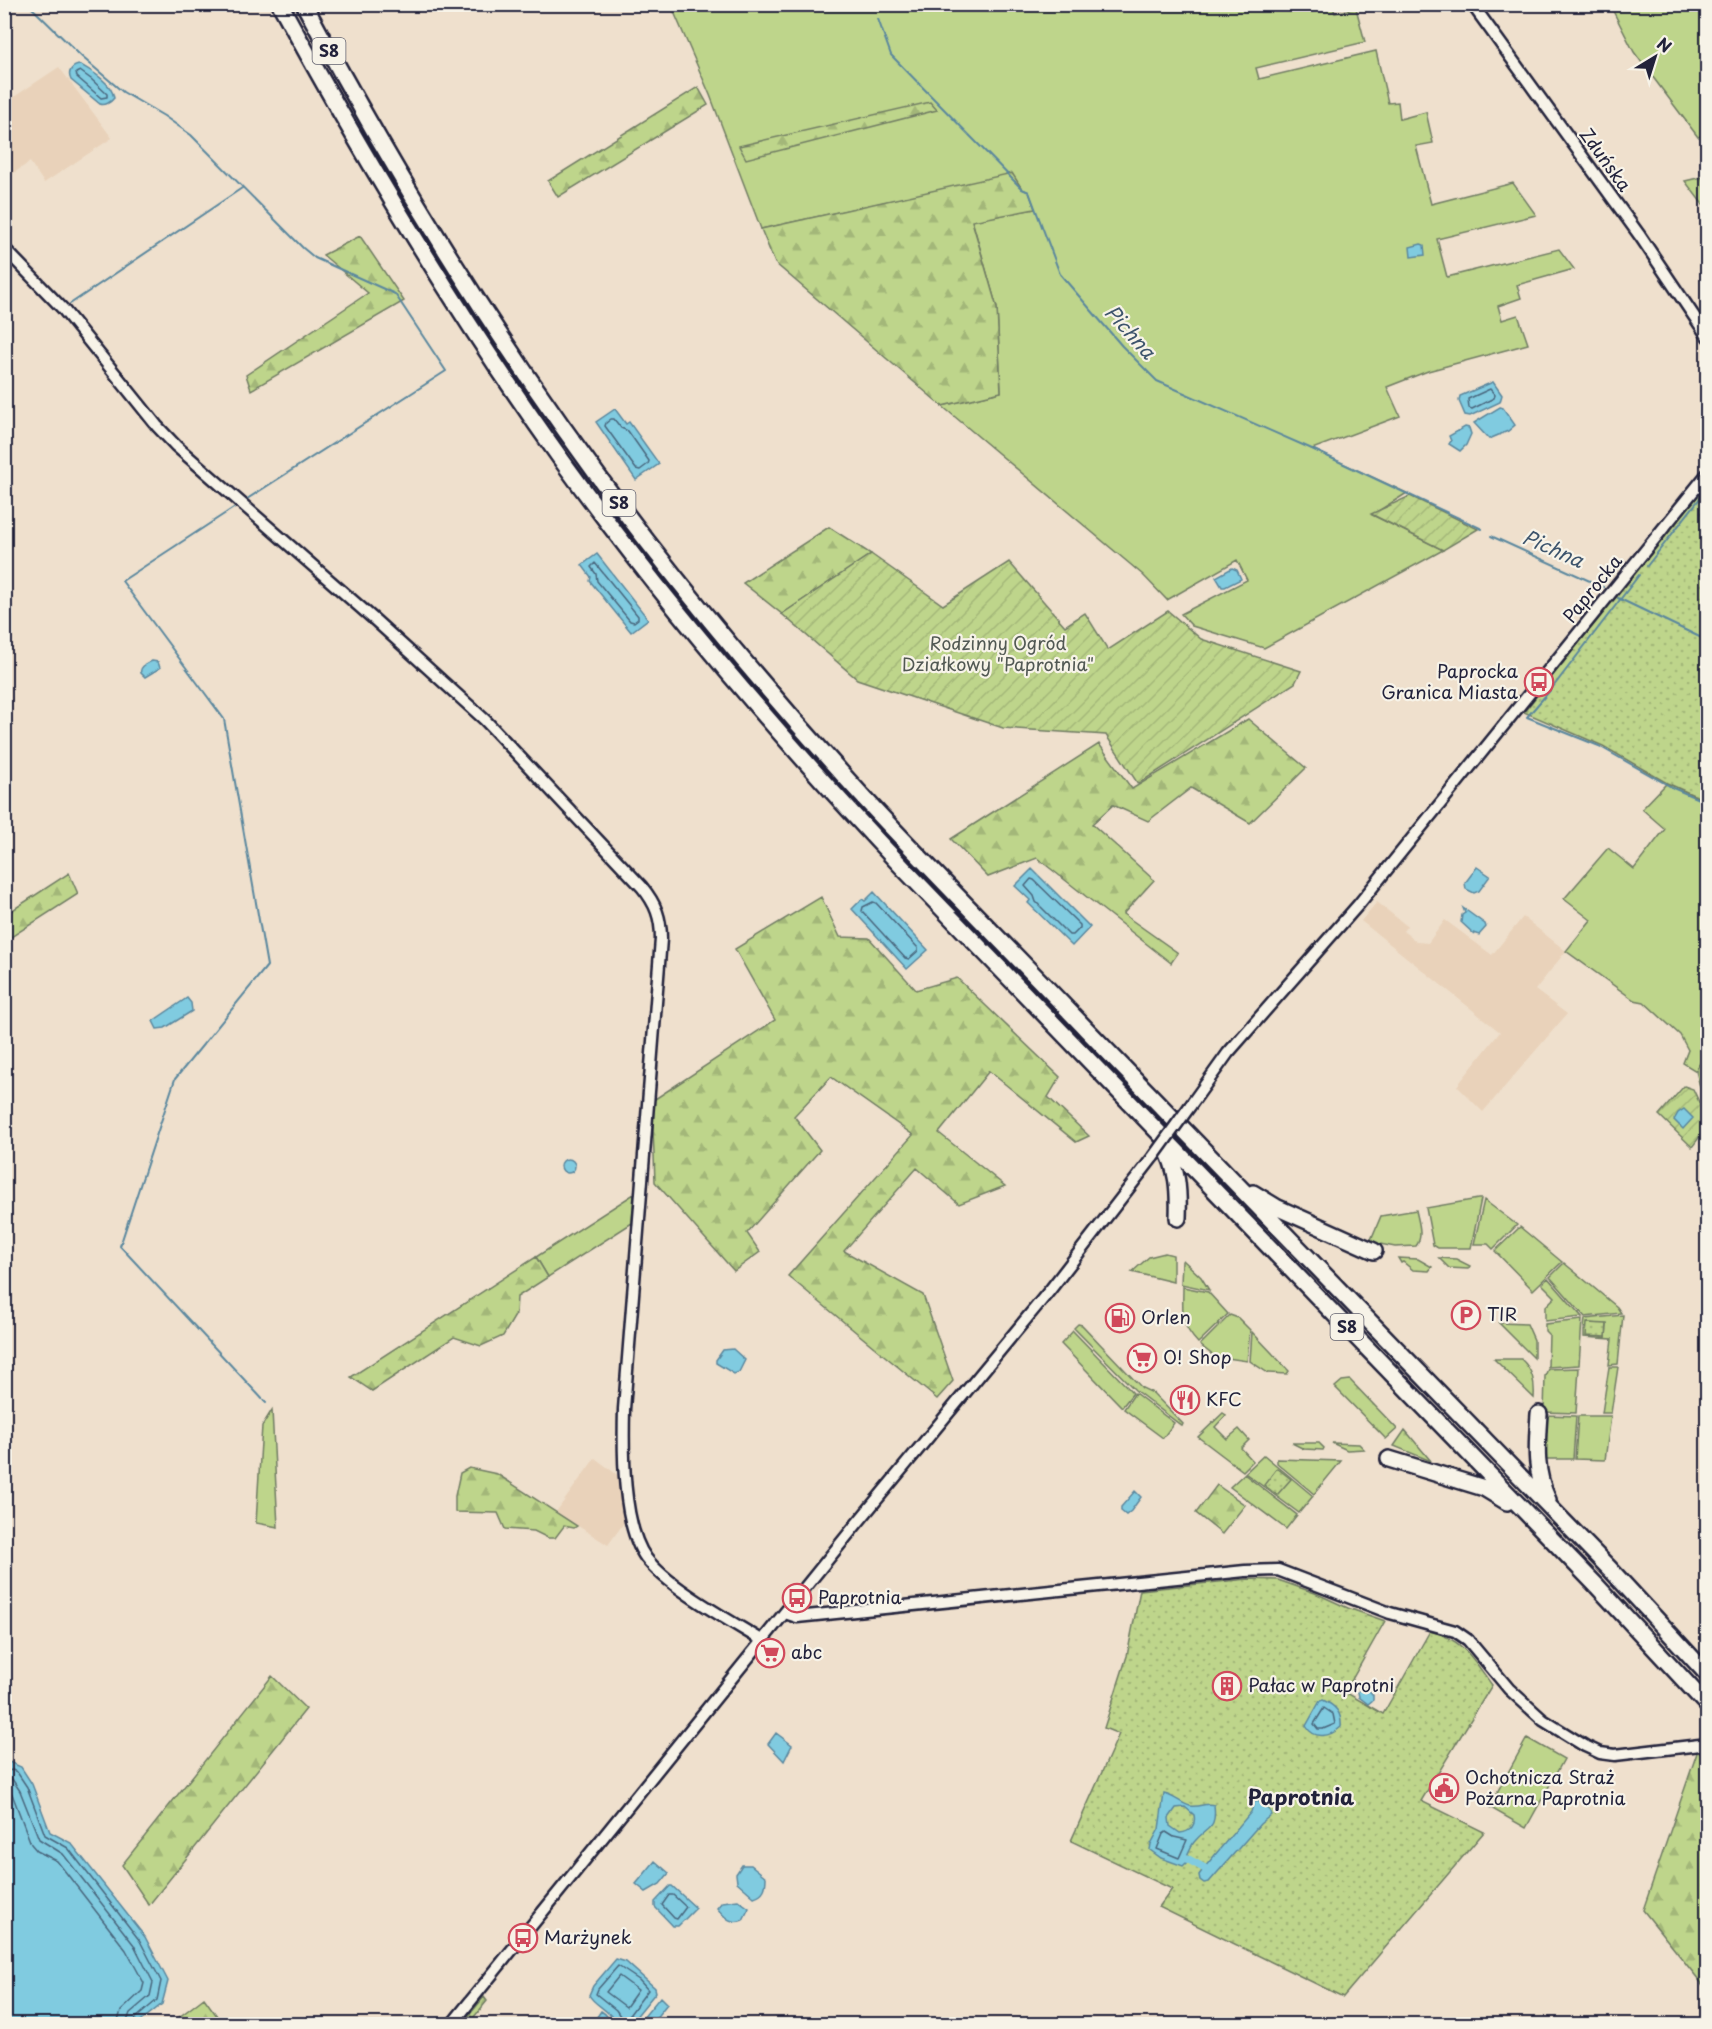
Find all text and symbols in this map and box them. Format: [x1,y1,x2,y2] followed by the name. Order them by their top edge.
[1625,27,1685,87] north arrow
[1652,31,1677,58] text: N
[312,38,346,64] road number: S8
[1574,122,1639,197] street label: Zduńska
[1098,298,1164,366] water label: Pichna
[602,490,636,516] road number: S8
[1518,521,1589,575] water label: Pichna
[1556,547,1628,628] street label: Paprocka
[902,629,1094,677] park label: Rodzinny Ogród Działkowy "Paprotnia"
[1381,657,1519,705] place label: Paprocka Granica Miasta
[1523,666,1555,698] bus stop icon: Paprocka Granica Miasta
[1450,1299,1482,1331] parking icon: TIR
[1487,1300,1517,1327] place label: TIR
[1104,1302,1136,1334] fuel station icon: Orlen
[1141,1303,1191,1330] place label: Orlen
[1330,1314,1364,1340] road number: S8
[1126,1342,1158,1374] supermarket icon: O! Shop
[1163,1343,1232,1370] place label: O! Shop
[1169,1384,1201,1416] restaurant icon: KFC
[1206,1385,1242,1412] place label: KFC
[781,1582,813,1614] bus stop icon: Paprotnia
[818,1583,902,1610] place label: Paprotnia
[754,1637,786,1669] supermarket icon: abc
[791,1638,822,1665] place label: abc
[1211,1670,1243,1702] building icon: Pałac w Paprotni
[1248,1671,1394,1698] place label: Pałac w Paprotni
[1465,1763,1625,1811] place label: Ochotnicza Straż Pożarna Paprotnia
[1428,1772,1460,1804] public building icon: Ochotnicza Straż Pożarna Paprotnia
[1248,1780,1355,1812] district label: Paprotnia
[507,1922,539,1954] bus stop icon: Marżynek
[544,1923,632,1950] place label: Marżynek

